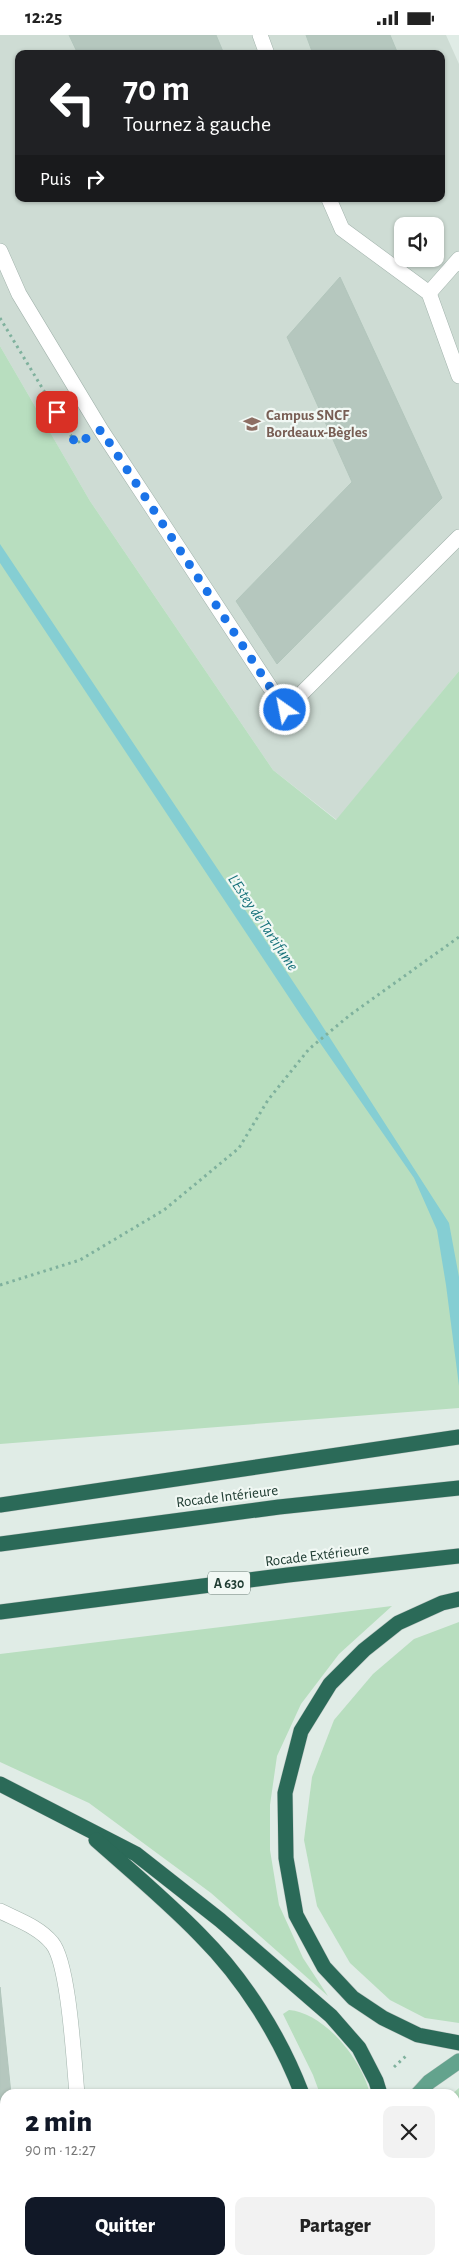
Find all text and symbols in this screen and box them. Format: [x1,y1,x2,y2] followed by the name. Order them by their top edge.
[25,8,62,27] text: 12:25
[40,70,105,135] icon: left
[123,72,190,107] text: 70 m
[123,113,271,135] text: Tournez à gauche
[81,165,109,193] icon: right
[40,170,71,189] text: Puis
[394,217,444,267] map controls
[394,217,444,267] button: sound
[36,391,78,433] pin
[43,398,71,426] icon: arrive
[266,408,368,440] place label: Campus SNCF Bordeaux-Bègles
[242,414,262,434] school or university icon: Campus SNCF Bordeaux-Bègles
[258,683,310,735] position arrow
[225,871,301,974] water label: L'Estey de Tartifume
[175,1483,279,1510] street label: Rocade Intérieure
[264,1542,370,1569] street label: Rocade Extérieure
[208,1571,250,1595] road number: A 630
[383,2106,435,2158] button: close
[25,2107,92,2137] text: 2 min
[25,2142,96,2158] text: 90 m · 12:27
[25,2197,225,2255] button: Quitter
[235,2197,435,2255] button: Partager

